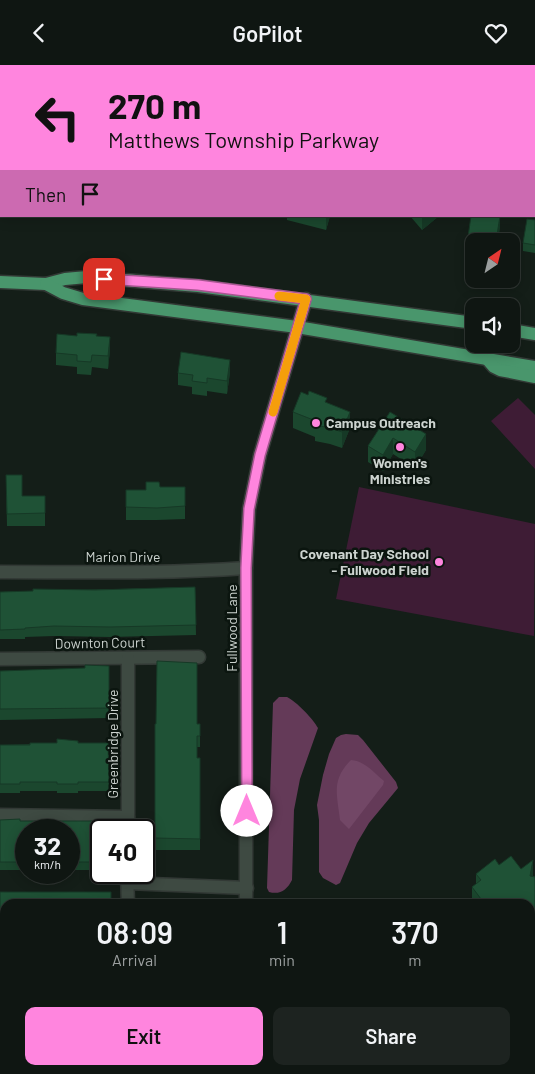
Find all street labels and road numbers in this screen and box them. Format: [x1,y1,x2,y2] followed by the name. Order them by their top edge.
[86,548,161,565] street label: Marion Drive
[223,584,240,672] street label: Fullwood Lane
[55,633,145,652] street label: Downton Court
[104,690,121,798] street label: Greenbridge Drive

